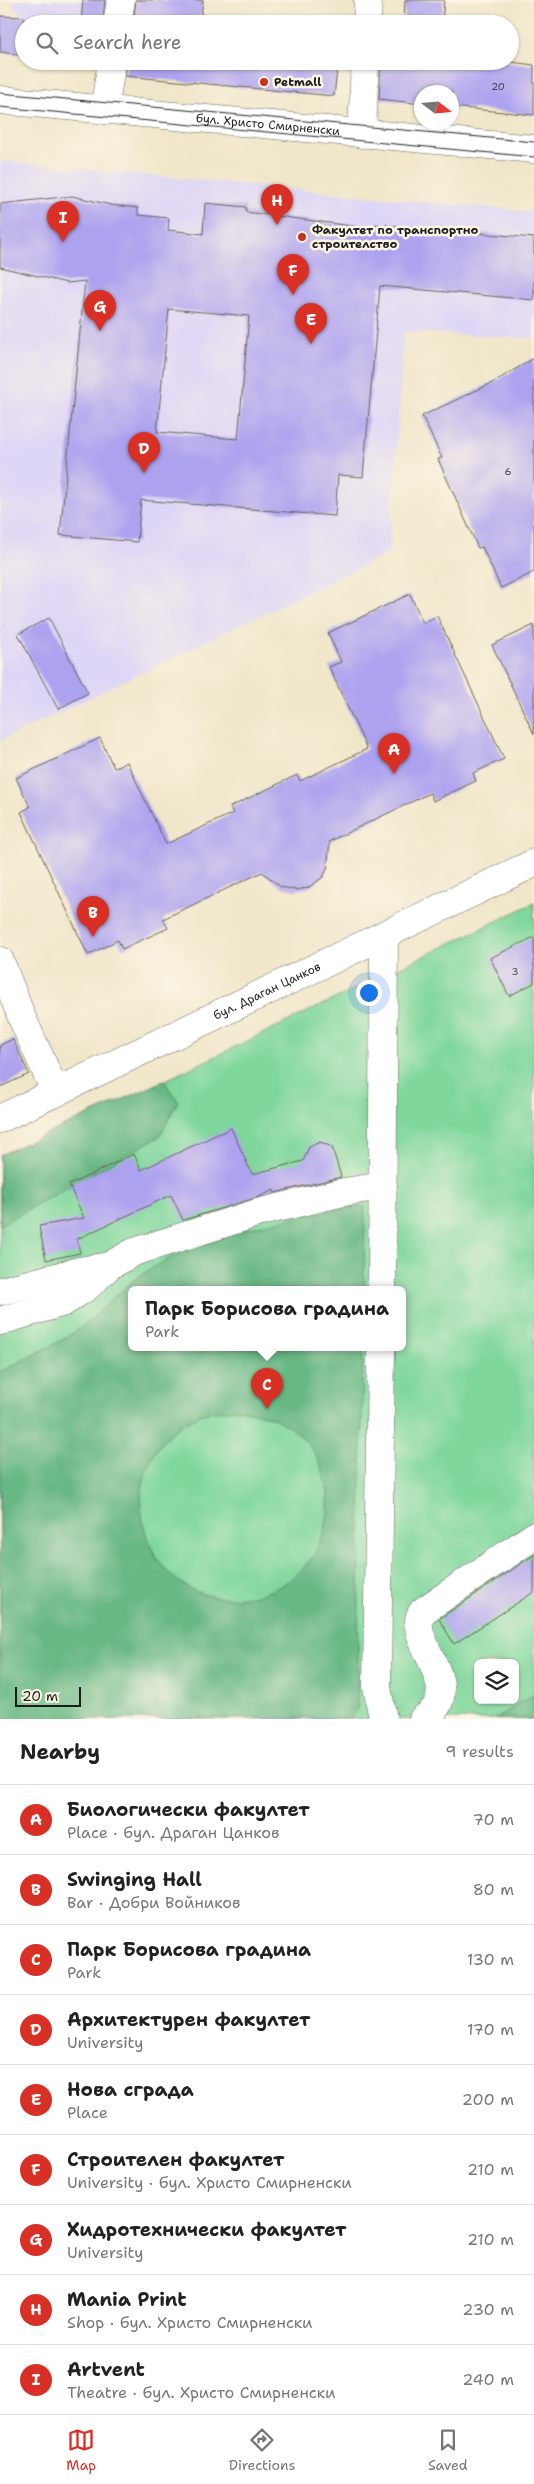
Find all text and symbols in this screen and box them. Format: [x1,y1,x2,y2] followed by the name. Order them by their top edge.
[15,15,519,70] search box
[33,29,61,57] icon: search
[73,30,182,55] text: Search here
[274,74,321,90] place label: Petmall
[258,76,270,88] marker: Petmall
[491,80,505,93] house number: 20
[414,85,459,130] north arrow
[195,110,341,139] street label: бул. Христо Смирненски
[261,184,293,225] pin: H
[47,201,79,242] pin: I
[312,222,478,252] place label: Факултет по транспортно строителство
[296,231,308,243] marker: Факултет по транспортно строителство
[277,254,309,295] pin: F
[84,290,116,331] pin: G
[295,303,327,344] pin: E
[128,432,160,473] pin: D
[505,465,512,478] house number: 6
[378,733,410,774] pin: A
[77,896,109,937] pin: B
[211,958,323,1024] street label: бул. Драган Цанков
[512,965,519,978] house number: 3
[356,980,382,1006] your location
[128,1286,406,1351] popup
[145,1296,389,1321] text: Парк Борисова градина
[145,1321,179,1342] text: Park
[251,1368,283,1409] pin: C
[474,1659,519,1704] map controls
[474,1659,519,1704] button: layers
[15,1684,81,1707] scale bar
[22,1687,58,1705] text: 20 m
[20,1738,100,1766] text: Nearby
[445,1741,514,1762] text: 9 results
[67,1797,310,1822] text: Биологически факултет
[30,1809,42,1830] text: A
[473,1809,514,1830] text: 70 m
[67,1822,280,1843] text: Place · бул. Драган Цанков
[67,1867,202,1892] text: Swinging Hall
[31,1879,41,1900] text: B
[473,1879,514,1900] text: 80 m
[67,1892,241,1913] text: Bar · Добри Войников
[67,1937,311,1962] text: Парк Борисова градина
[31,1949,41,1970] text: C
[467,1949,514,1970] text: 130 m
[67,1962,101,1983] text: Park
[67,2007,310,2032] text: Архитектурен факултет
[30,2019,42,2040] text: D
[467,2019,514,2040] text: 170 m
[67,2032,143,2053] text: University
[67,2077,194,2102] text: Нова сграда
[31,2089,41,2110] text: E
[462,2089,514,2110] text: 200 m
[67,2102,108,2123] text: Place
[67,2147,284,2172] text: Строителен факултет
[31,2159,41,2180] text: F
[467,2159,514,2180] text: 210 m
[67,2172,352,2193] text: University · бул. Христо Смирненски
[67,2217,346,2242] text: Хидротехнически факултет
[30,2229,42,2250] text: G
[467,2229,514,2250] text: 210 m
[67,2242,143,2263] text: University
[67,2287,186,2312] text: Mania Print
[30,2299,42,2320] text: H
[462,2299,514,2320] text: 230 m
[67,2312,313,2333] text: Shop · бул. Христо Смирненски
[67,2357,145,2382] text: Artvent
[32,2369,40,2390] text: I
[462,2369,514,2390] text: 240 m
[67,2382,335,2403] text: Theatre · бул. Христо Смирненски
[66,2426,96,2474] tab: Map
[229,2426,296,2474] tab: Directions
[428,2426,468,2474] tab: Saved

